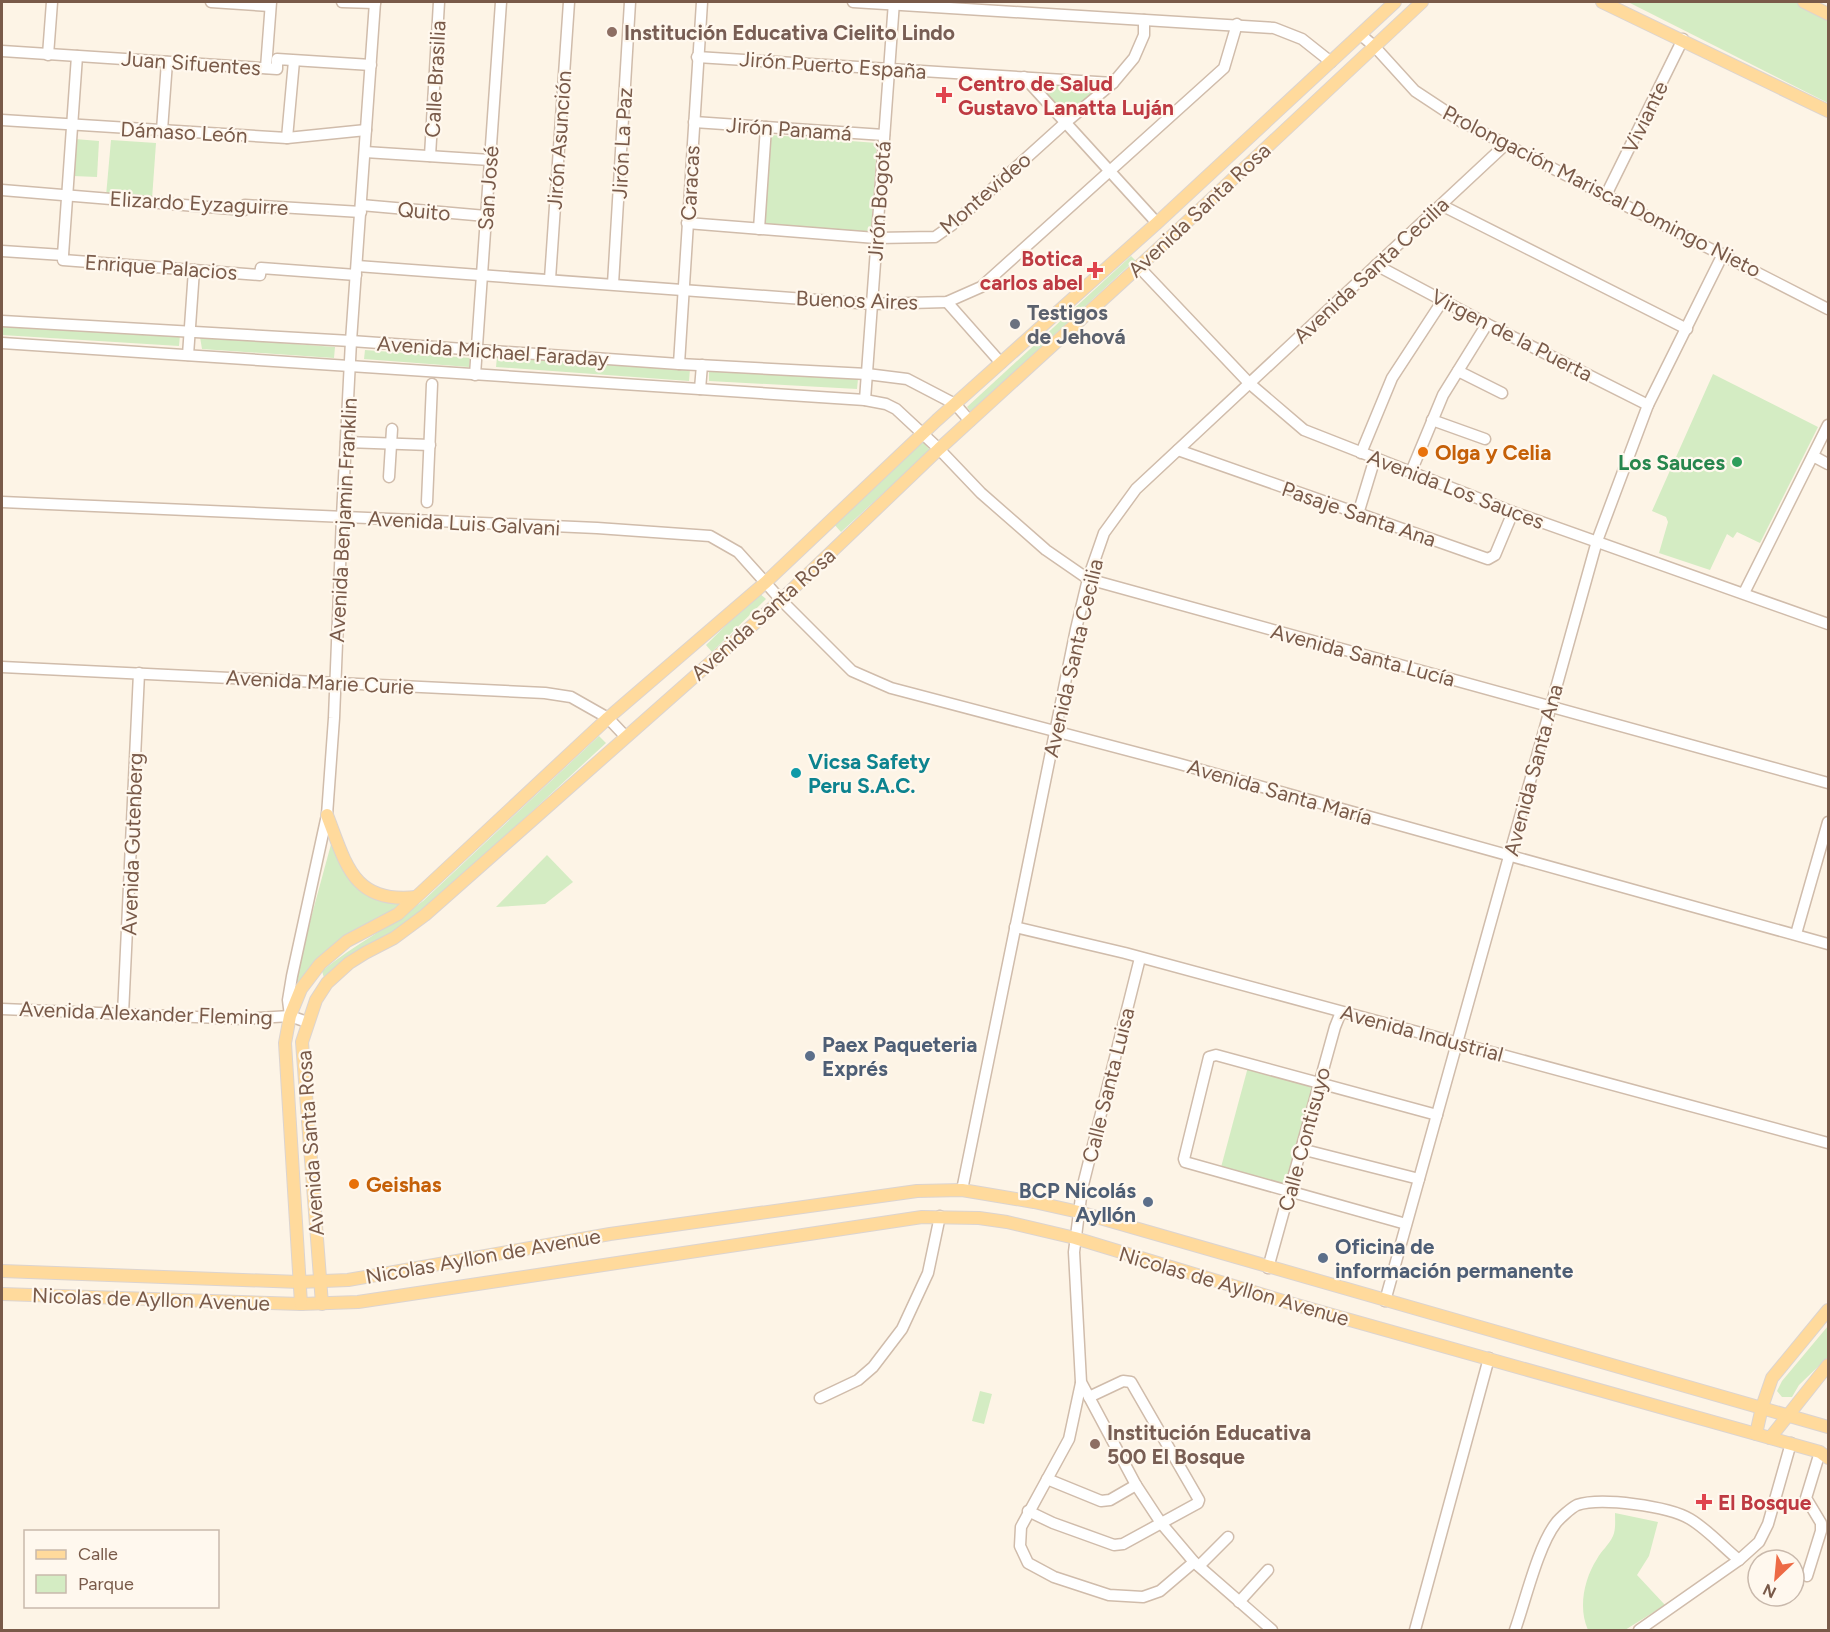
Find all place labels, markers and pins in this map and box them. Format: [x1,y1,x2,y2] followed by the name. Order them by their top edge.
[624,20,955,45] place label: Institución Educativa Cielito Lindo
[605,25,619,39] marker: Institución Educativa Cielito Lindo
[958,71,1174,120] place label: Centro de Salud Gustavo Lanatta Luján
[935,86,953,104] marker: Centro de Salud Gustavo Lanatta Luján
[980,246,1083,295] place label: Botica carlos abel
[1088,263,1102,277] marker: Botica carlos abel
[1027,300,1126,349] place label: Testigos de Jehová
[1008,317,1022,331] marker: Testigos de Jehová
[1435,440,1551,465] place label: Olga y Celia
[1416,445,1430,459] marker: Olga y Celia
[1618,450,1725,475] place label: Los Sauces
[1730,455,1744,469] marker: Los Sauces
[808,749,931,798] place label: Vicsa Safety Peru S.A.C.
[789,766,803,780] marker: Vicsa Safety Peru S.A.C.
[822,1032,977,1081] place label: Paex Paqueteria Exprés
[803,1049,817,1063] marker: Paex Paqueteria Exprés
[366,1172,442,1197] place label: Geishas
[347,1177,361,1191] marker: Geishas
[1019,1178,1136,1227] place label: BCP Nicolás Ayllón
[1141,1195,1155,1209] marker: BCP Nicolás Ayllón
[1335,1234,1574,1283] place label: Oficina de información permanente
[1316,1251,1330,1265] marker: Oficina de información permanente
[1107,1420,1311,1469] place label: Institución Educativa 500 El Bosque
[1088,1437,1102,1451] marker: Institución Educativa 500 El Bosque
[1718,1490,1812,1515] place label: El Bosque
[1695,1493,1713,1511] marker: El Bosque

